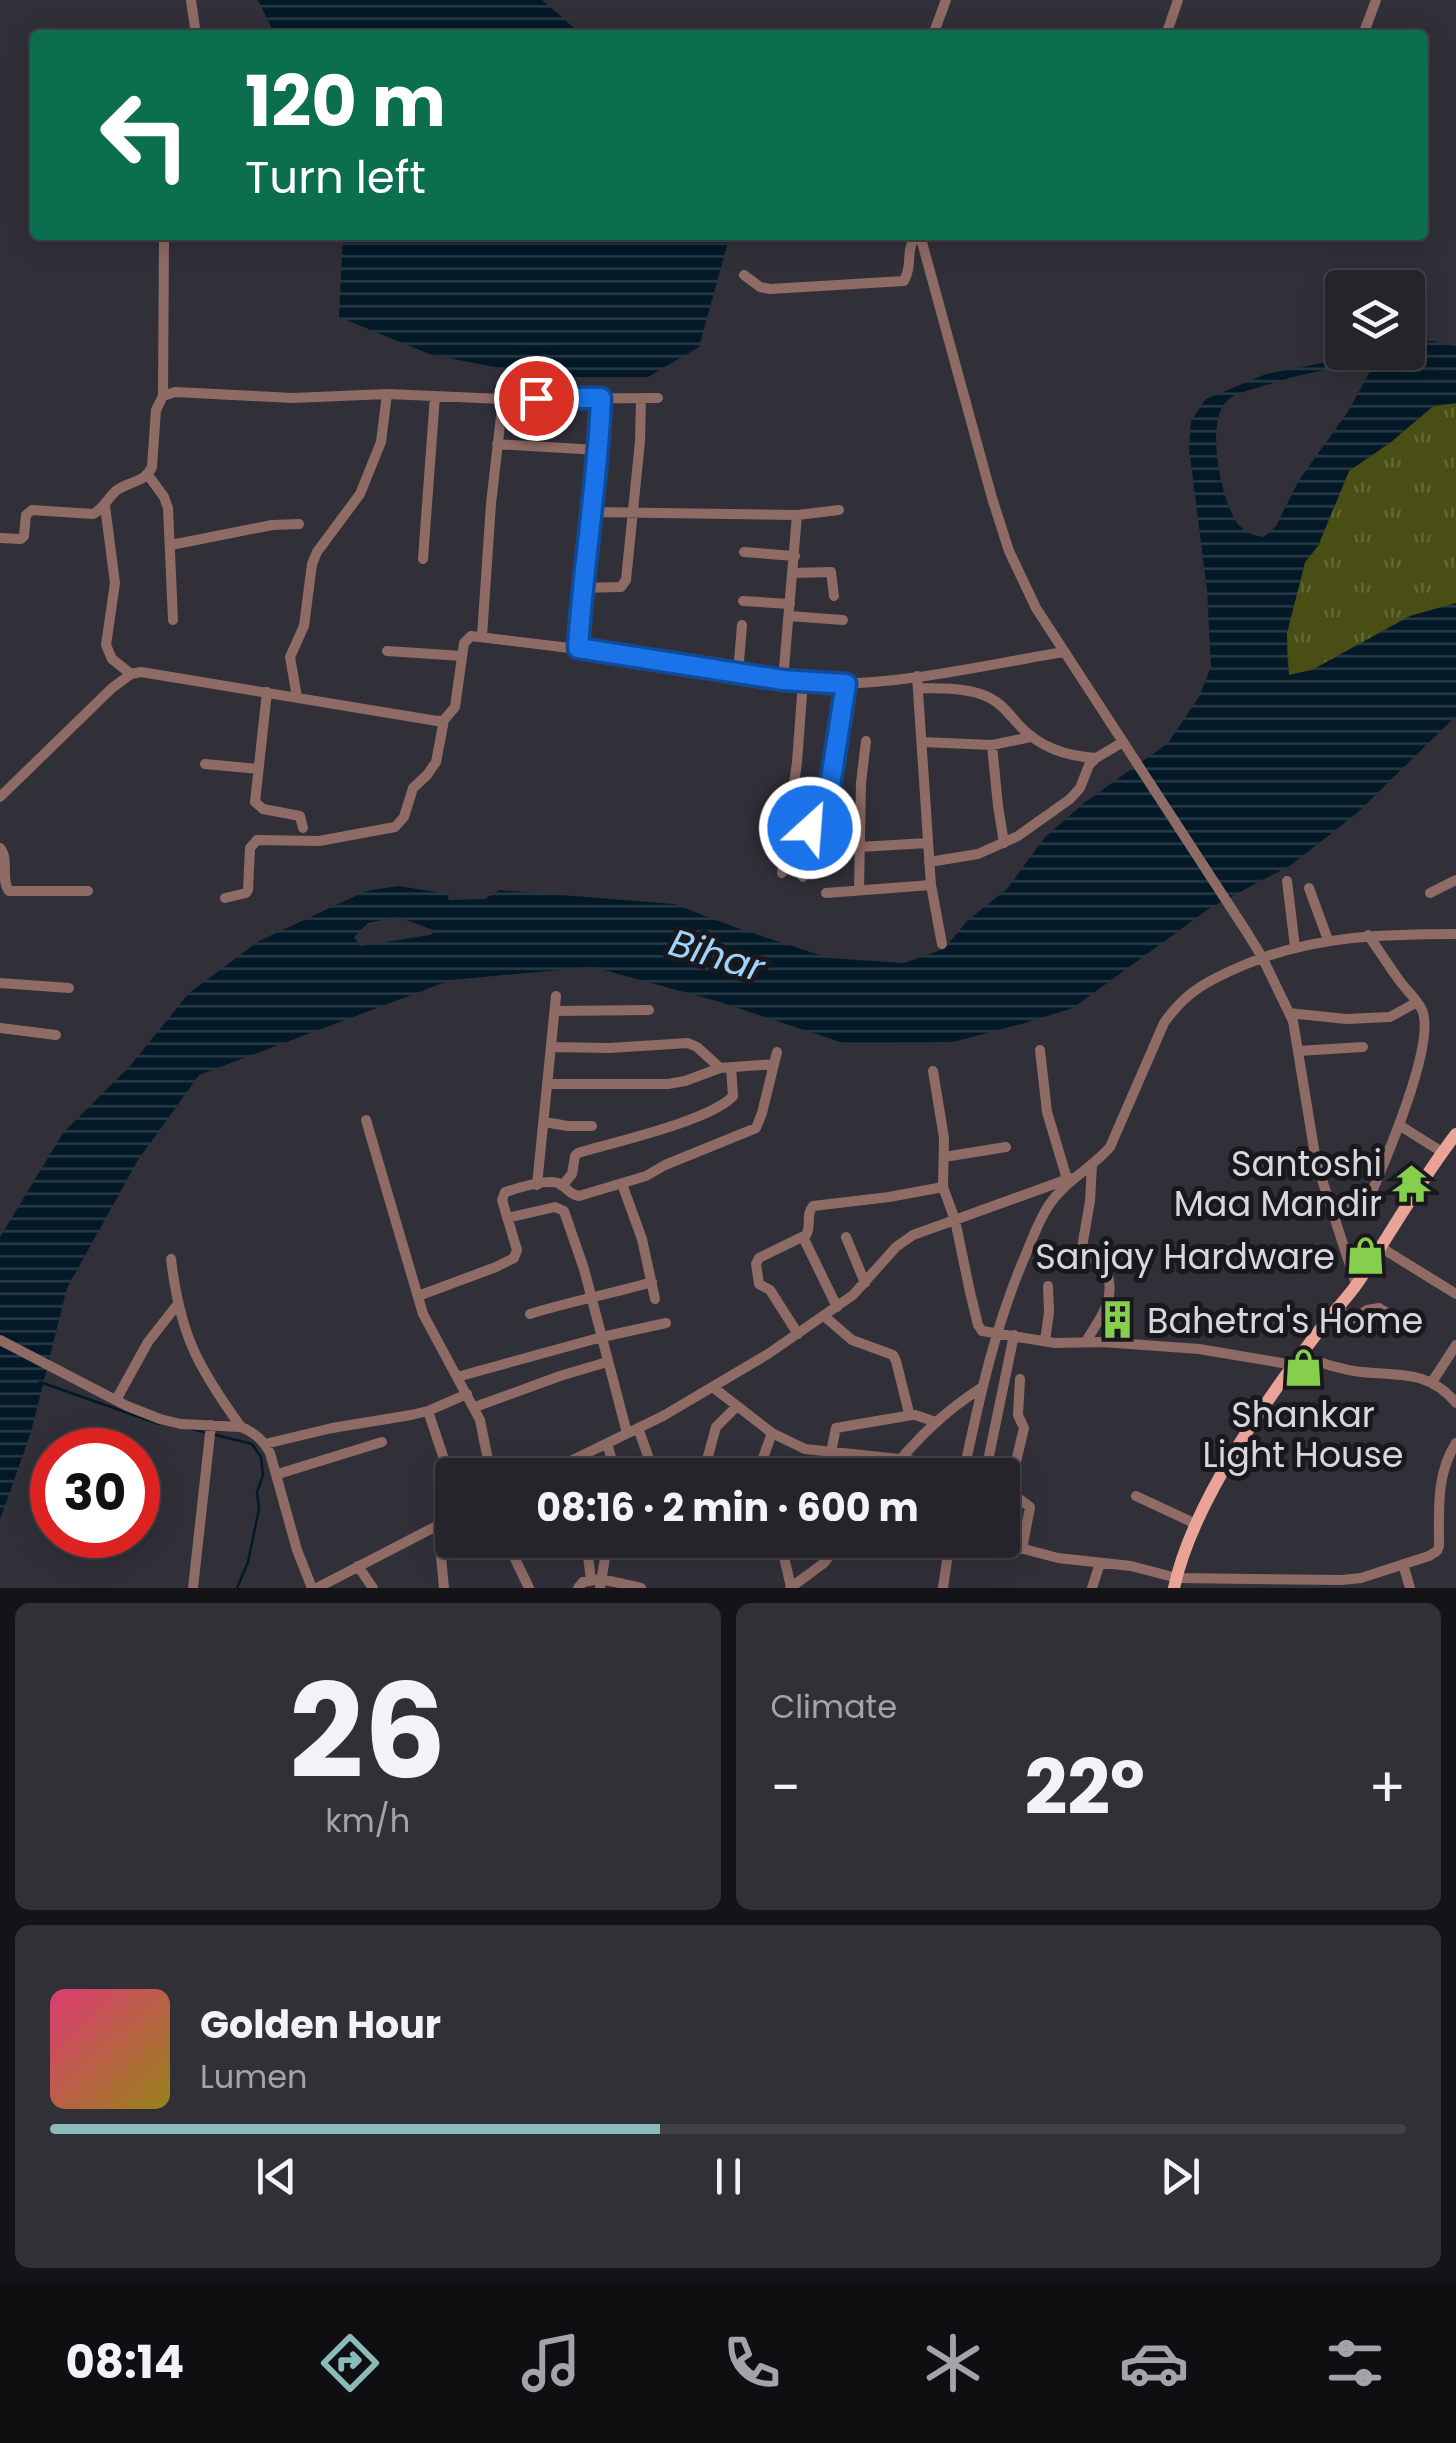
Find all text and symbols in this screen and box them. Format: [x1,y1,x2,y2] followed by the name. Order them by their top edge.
[245,52,446,151] text: 120 m
[80,70,210,200] icon: left
[245,146,426,209] text: Turn left
[1325,270,1425,370] map controls
[1325,270,1425,370] button: layers
[494,356,579,441] pin
[509,371,564,426] icon: arrive
[758,776,862,880] position arrow
[663,916,772,995] water label: Bihar
[1174,1139,1382,1228] place label: Santoshi Maa Mandir
[1391,1162,1433,1204] temple icon: Santoshi Maa Mandir
[1035,1232,1335,1281] place label: Sanjay Hardware
[1344,1235,1386,1277] shop icon: Sanjay Hardware
[1147,1296,1423,1345] place label: Bahetra's Home
[1096,1299,1138,1341] building icon: Bahetra's Home
[1282,1346,1324,1388] shop icon: Shankar Light House
[1203,1390,1403,1479] place label: Shankar Light House
[30,1428,160,1558] speed limit sign: 30
[536,1481,919,1534] text: 08:16 · 2 min · 600 m
[289,1640,446,1823] text: 26
[771,1684,897,1729] text: Climate
[1024,1735,1145,1840] text: 22°
[771,1749,801,1826] text: −
[1368,1749,1406,1826] text: +
[325,1798,410,1843] text: km/h
[200,1998,441,2051] text: Golden Hour
[200,2054,308,2099] text: Lumen
[249,2149,304,2204] icon: previous
[701,2149,756,2204] icon: pause
[1153,2149,1208,2204] icon: next
[315,2328,385,2398] icon: directions
[516,2328,586,2398] icon: music
[717,2328,787,2398] icon: phone
[918,2328,988,2398] icon: climate
[1119,2328,1189,2398] icon: car
[1320,2328,1390,2398] icon: filters
[66,2331,184,2394] text: 08:14

